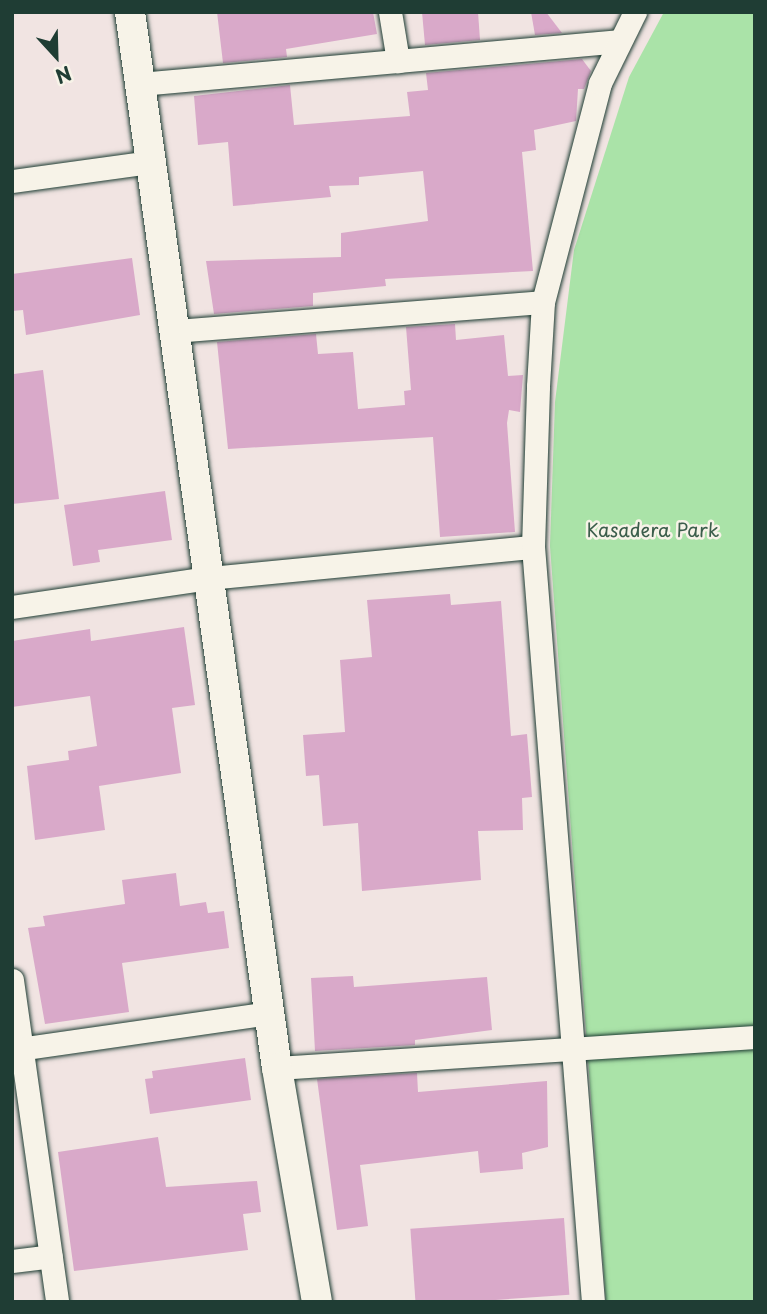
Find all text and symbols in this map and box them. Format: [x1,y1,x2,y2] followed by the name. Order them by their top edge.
[21,21,91,91] north arrow
[52,60,76,91] text: N
[587,519,719,541] park label: Kasadera Park

